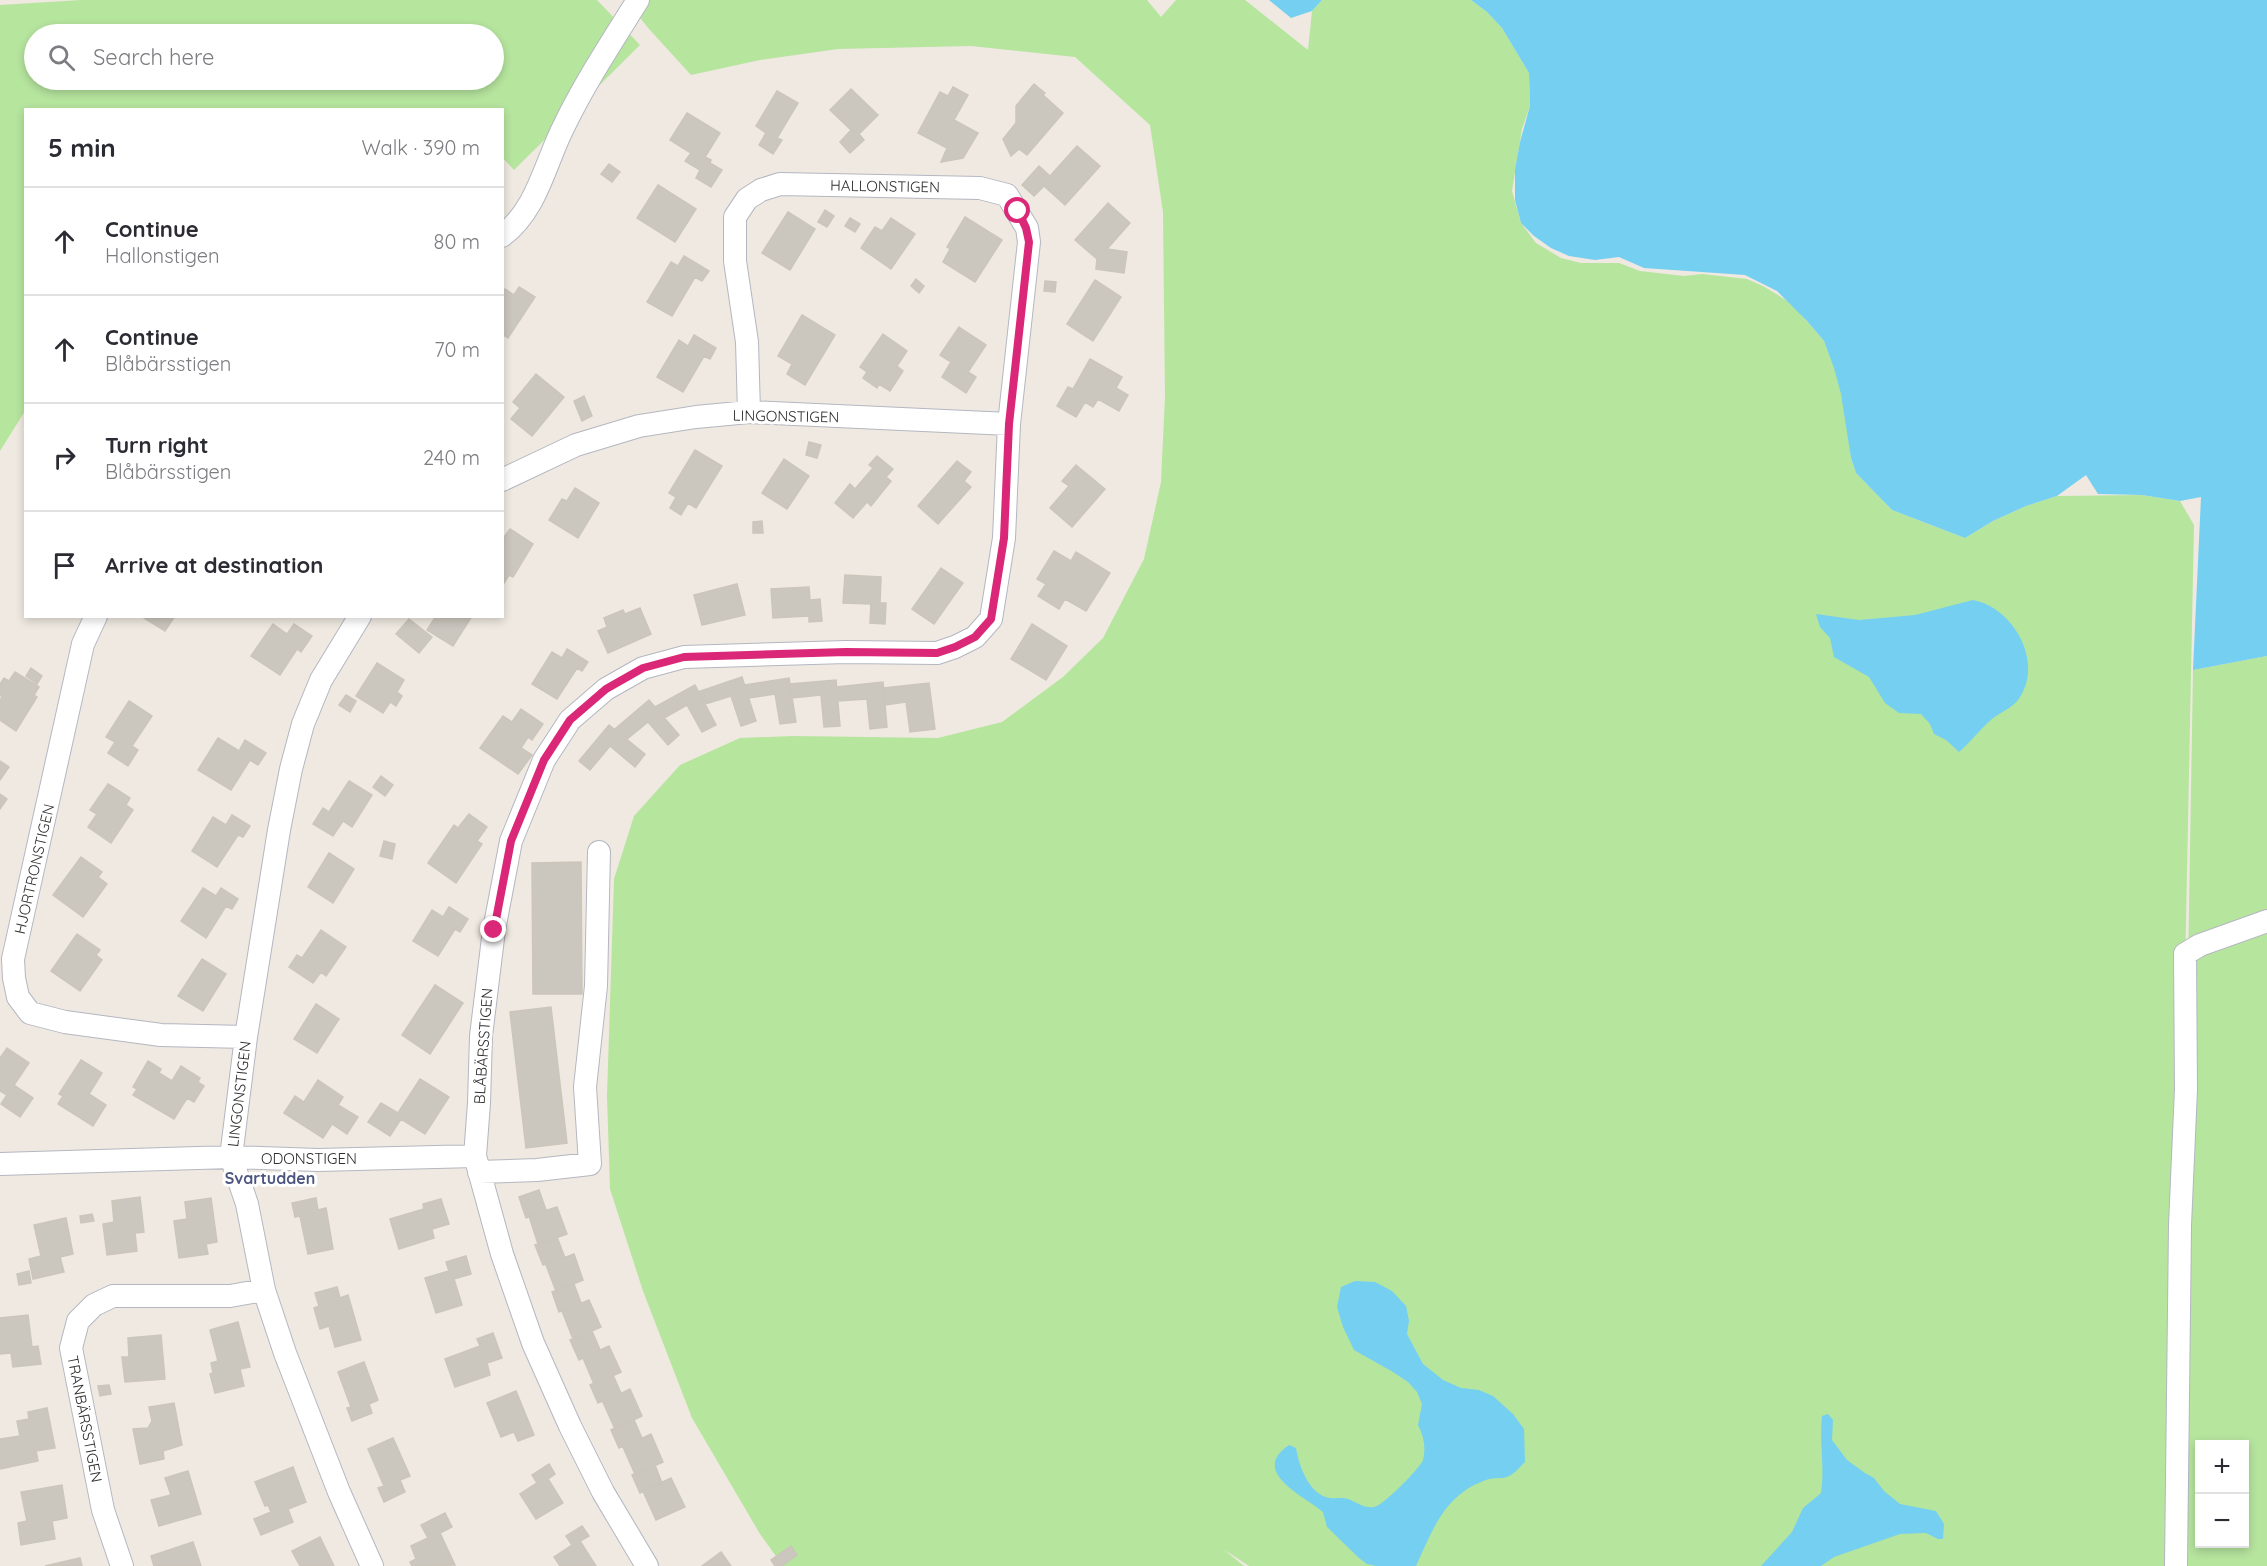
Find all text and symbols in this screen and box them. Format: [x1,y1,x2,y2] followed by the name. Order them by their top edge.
[24,24,504,90] search box
[45,41,78,74] icon: search
[93,43,214,71] text: Search here
[48,131,116,164] text: 5 min
[361,135,480,160] text: Walk · 390 m
[830,176,940,196] street label: HALLONSTIGEN
[1004,197,1030,223] route start
[105,215,199,243] text: Continue
[48,225,81,258] icon: ahead
[434,229,480,254] text: 80 m
[105,243,220,268] text: Hallonstigen
[105,323,199,351] text: Continue
[48,333,81,366] icon: ahead
[434,337,480,362] text: 70 m
[105,351,231,376] text: Blåbärsstigen
[733,406,839,426] street label: LINGONSTIGEN
[105,431,209,459] text: Turn right
[48,441,81,474] icon: right
[423,445,480,470] text: 240 m
[105,459,231,484] text: Blåbärsstigen
[48,549,81,582] icon: arrive
[105,551,323,579] text: Arrive at destination
[10,802,58,936] street label: HJORTRONSTIGEN
[480,916,506,942] route end
[469,987,497,1105] street label: BLÅBÄRSSTIGEN
[223,1040,255,1148] street label: LINGONSTIGEN
[261,1149,357,1168] street label: ODONSTIGEN
[225,1168,315,1188] district label: Svartudden
[63,1354,107,1484] street label: TRANBÄRSSTIGEN
[2195,1440,2249,1548] map controls
[2195,1440,2249,1494] button: +
[2195,1494,2249,1548] button: −

